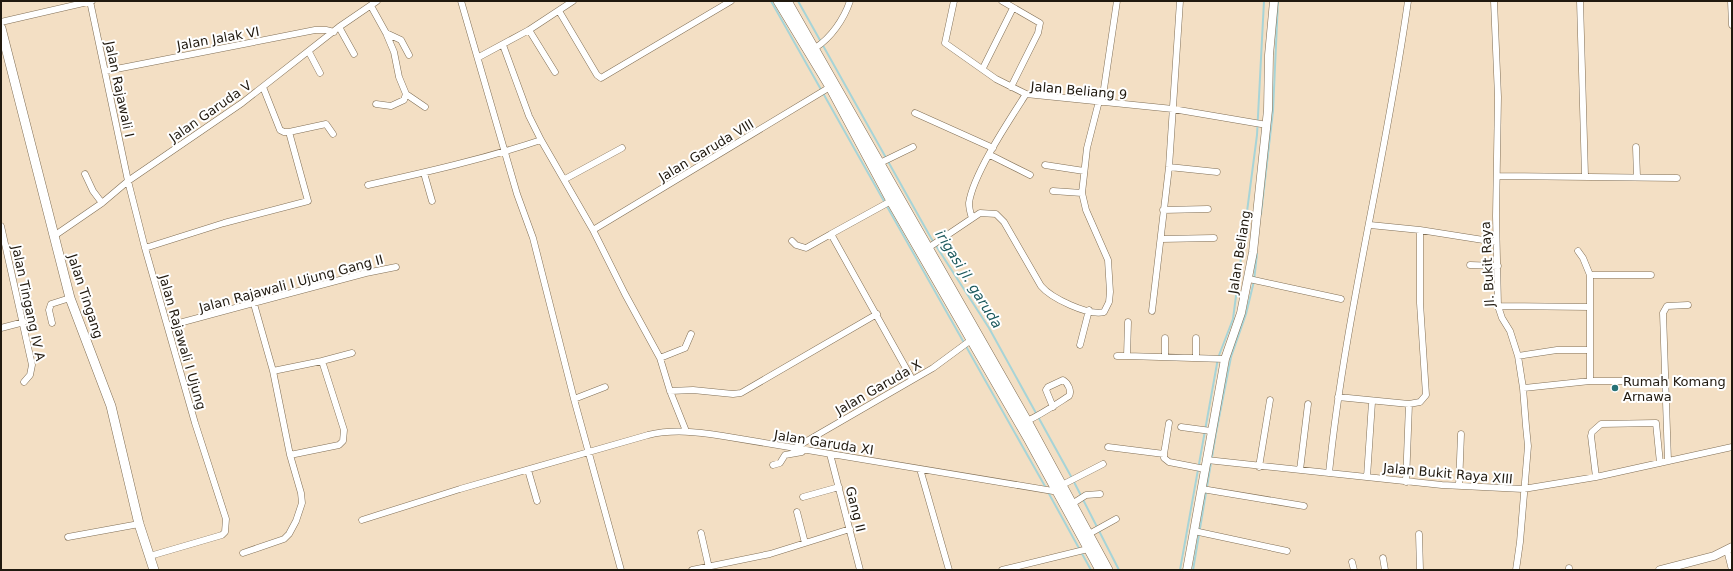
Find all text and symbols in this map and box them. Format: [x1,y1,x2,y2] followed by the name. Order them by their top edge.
[175,24,261,53] street label: Jalan Jalak VI
[102,39,137,139] street label: Jalan Rajawali I
[166,77,254,146] street label: Jalan Garuda V
[1029,79,1128,102] street label: Jalan Beliang 9
[655,116,756,185] street label: Jalan Garuda VIII
[1225,209,1253,296] street label: Jalan Beliang
[1478,221,1497,308] street label: Jl. Bukit Raya
[932,227,1006,331] water label: irigasi jl. garuda
[9,243,48,362] street label: Jalan Tingang IV A
[65,251,106,340] street label: Jalan Tingang
[196,252,385,316] street label: Jalan Rajawali I Ujung Gang II
[156,272,209,411] street label: Jalan Rajawali I Ujung
[832,357,924,419] street label: Jalan Garuda X
[1623,374,1726,404] place label: Rumah Komang Arnawa
[1610,383,1620,393] marker: Rumah Komang Arnawa
[772,427,875,458] street label: Jalan Garuda XI
[1381,460,1513,487] street label: Jalan Bukit Raya XIII
[843,485,868,533] street label: Gang II

